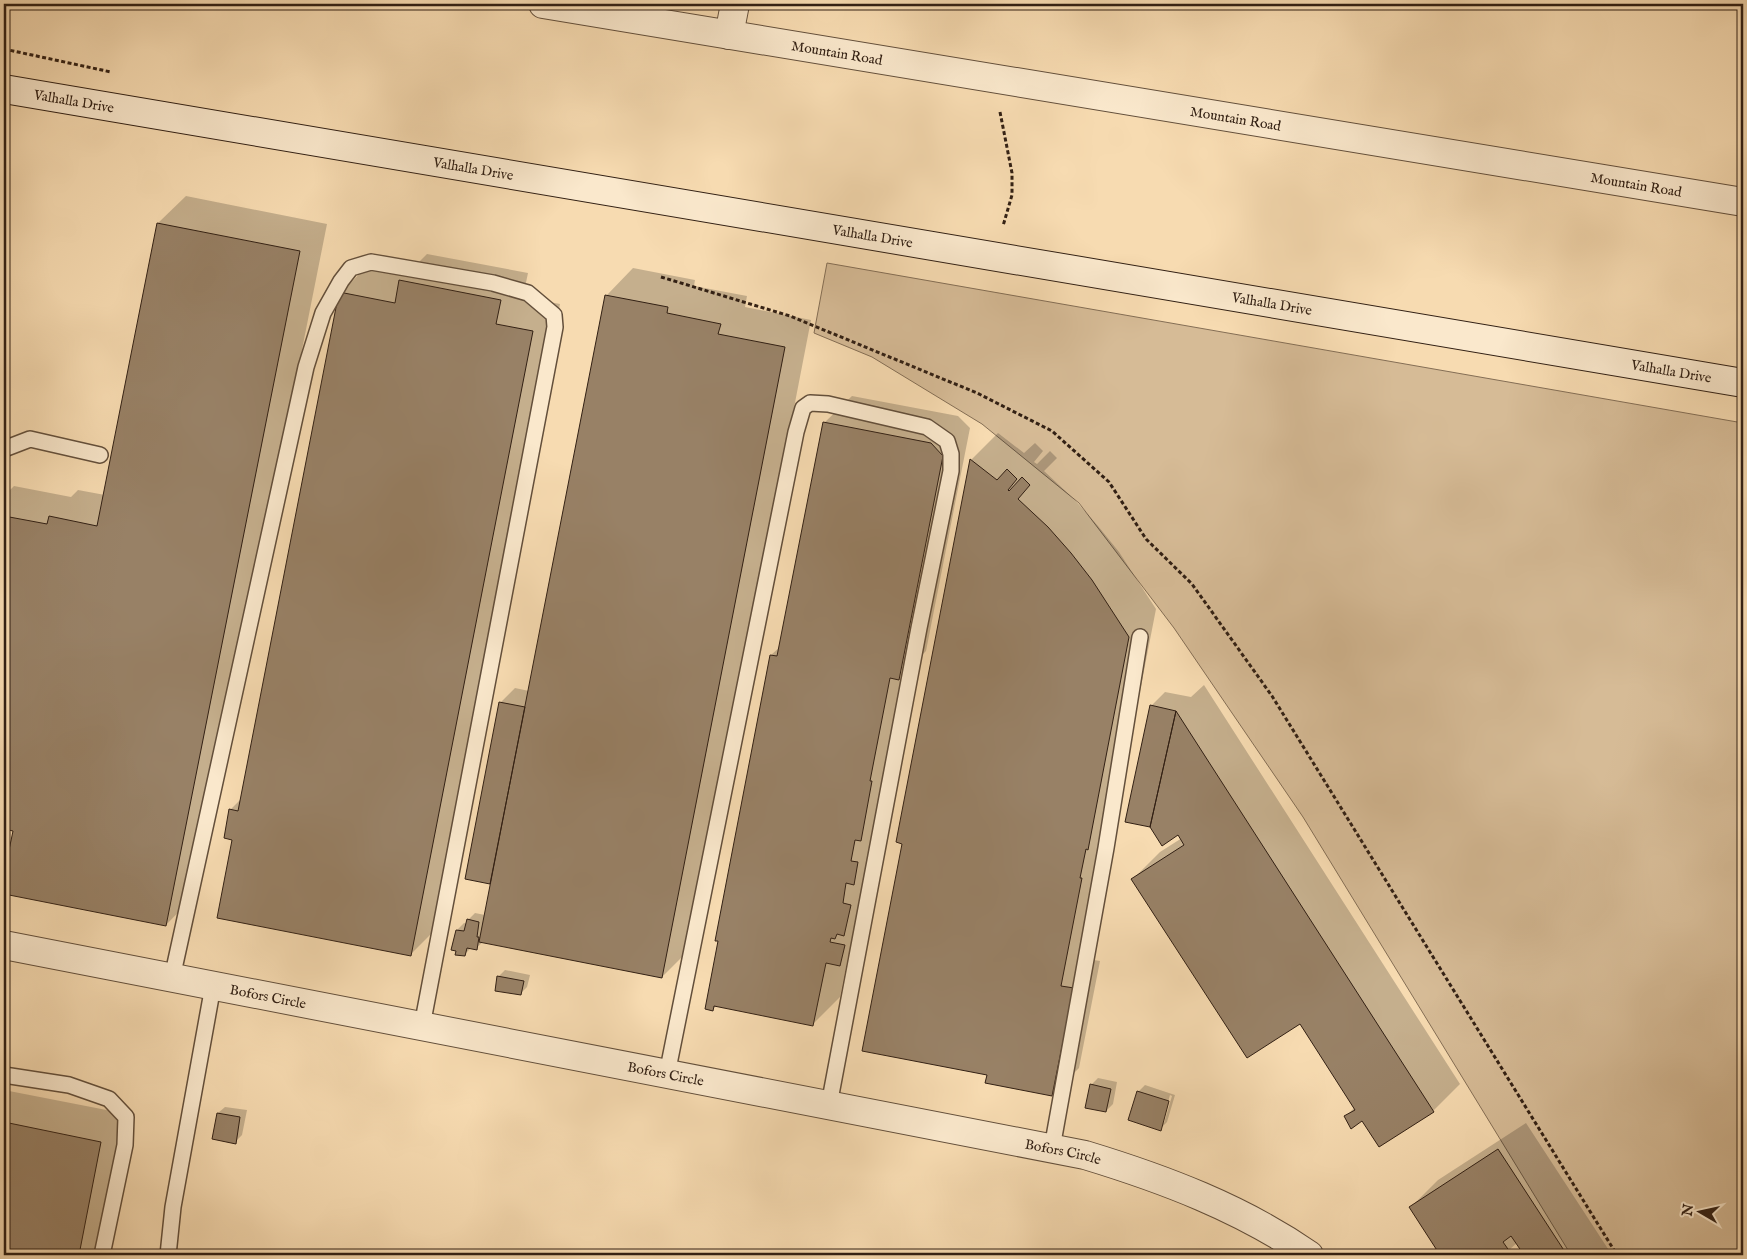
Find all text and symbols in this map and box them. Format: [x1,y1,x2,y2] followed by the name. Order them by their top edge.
[790,37,884,70] street label: Mountain Road
[31,86,116,118] street label: Valhalla Drive
[1189,103,1283,136] street label: Mountain Road
[431,154,515,185] street label: Valhalla Drive
[1589,169,1683,202] street label: Mountain Road
[830,221,915,253] street label: Valhalla Drive
[1229,289,1314,320] street label: Valhalla Drive
[1629,356,1713,388] street label: Valhalla Drive
[228,981,308,1014] street label: Bofors Circle
[626,1058,706,1091] street label: Bofors Circle
[1023,1136,1104,1170] street label: Bofors Circle
[1674,1186,1724,1236] north arrow
[1678,1203,1698,1219] text: N

